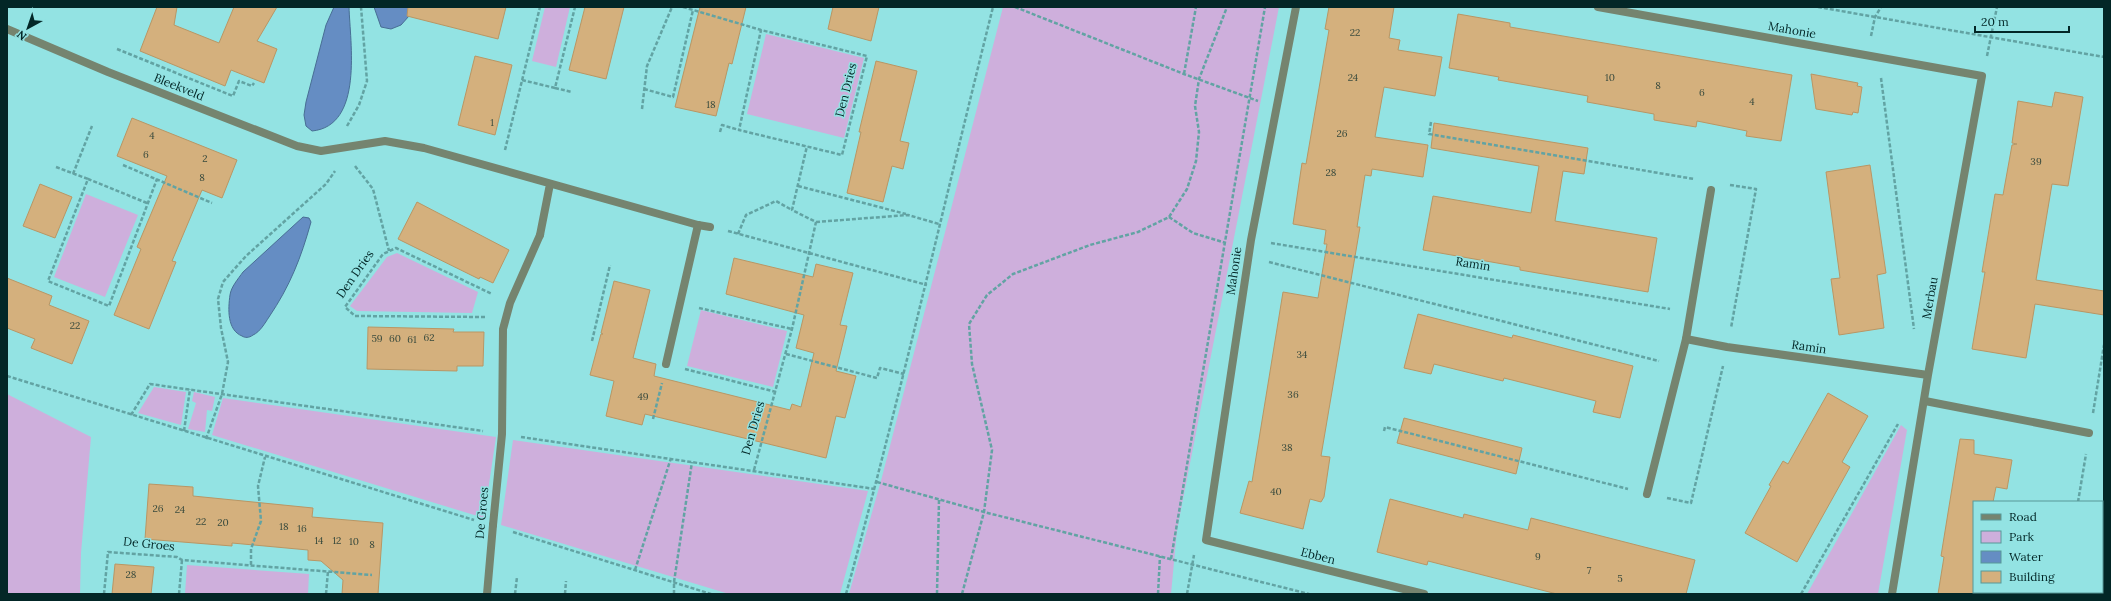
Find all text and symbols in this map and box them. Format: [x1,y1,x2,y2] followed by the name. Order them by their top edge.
[8,8,48,48] north arrow
[1975,8,2069,34] scale bar
[1981,14,2009,29] text: 20 m
[1767,18,1818,41] street label: Mahonie
[1350,26,1360,39] house number: 22
[13,27,29,44] text: N
[832,61,860,119] street label: Den Dries
[152,70,207,103] street label: Bleekveld
[1348,71,1359,84] house number: 24
[1605,71,1615,84] house number: 10
[1655,79,1661,92] house number: 8
[1699,86,1705,99] house number: 6
[1749,95,1755,108] house number: 4
[706,98,716,111] house number: 18
[490,116,494,129] house number: 1
[1336,127,1348,140] house number: 26
[149,129,155,142] house number: 4
[143,148,149,161] house number: 6
[202,152,208,165] house number: 2
[2030,155,2042,168] house number: 39
[1326,166,1337,179] house number: 28
[199,171,205,184] house number: 8
[1223,245,1244,296] street label: Mahonie
[333,246,377,301] street label: Den Dries
[1455,253,1492,274] street label: Ramin
[1918,276,1941,320] street label: Merbau
[70,319,80,332] house number: 22
[423,331,435,344] house number: 62
[371,332,383,345] house number: 59
[389,332,401,345] house number: 60
[407,333,417,346] house number: 61
[1791,337,1828,356] street label: Ramin
[1297,348,1308,361] house number: 34
[1287,388,1299,401] house number: 36
[637,390,649,403] house number: 49
[738,399,767,457] street label: Den Dries
[1281,441,1293,454] house number: 38
[1270,485,1282,498] house number: 40
[472,486,491,539] street label: De Groes
[1973,501,2103,593] legend
[152,502,164,515] house number: 26
[175,503,186,516] house number: 24
[2009,509,2037,524] text: Road
[196,515,206,528] house number: 22
[217,516,229,529] house number: 20
[279,520,289,533] house number: 18
[297,522,307,535] house number: 16
[2009,529,2035,544] text: Park
[122,533,176,554] street label: De Groes
[314,534,324,547] house number: 14
[332,534,342,547] house number: 12
[349,535,359,548] house number: 10
[369,538,375,551] house number: 8
[1299,544,1337,567] street label: Ebben
[2009,549,2044,564] text: Water
[1535,550,1541,563] house number: 9
[1587,564,1592,577] house number: 7
[126,568,137,581] house number: 28
[2009,569,2055,584] text: Building
[1617,572,1623,585] house number: 5

